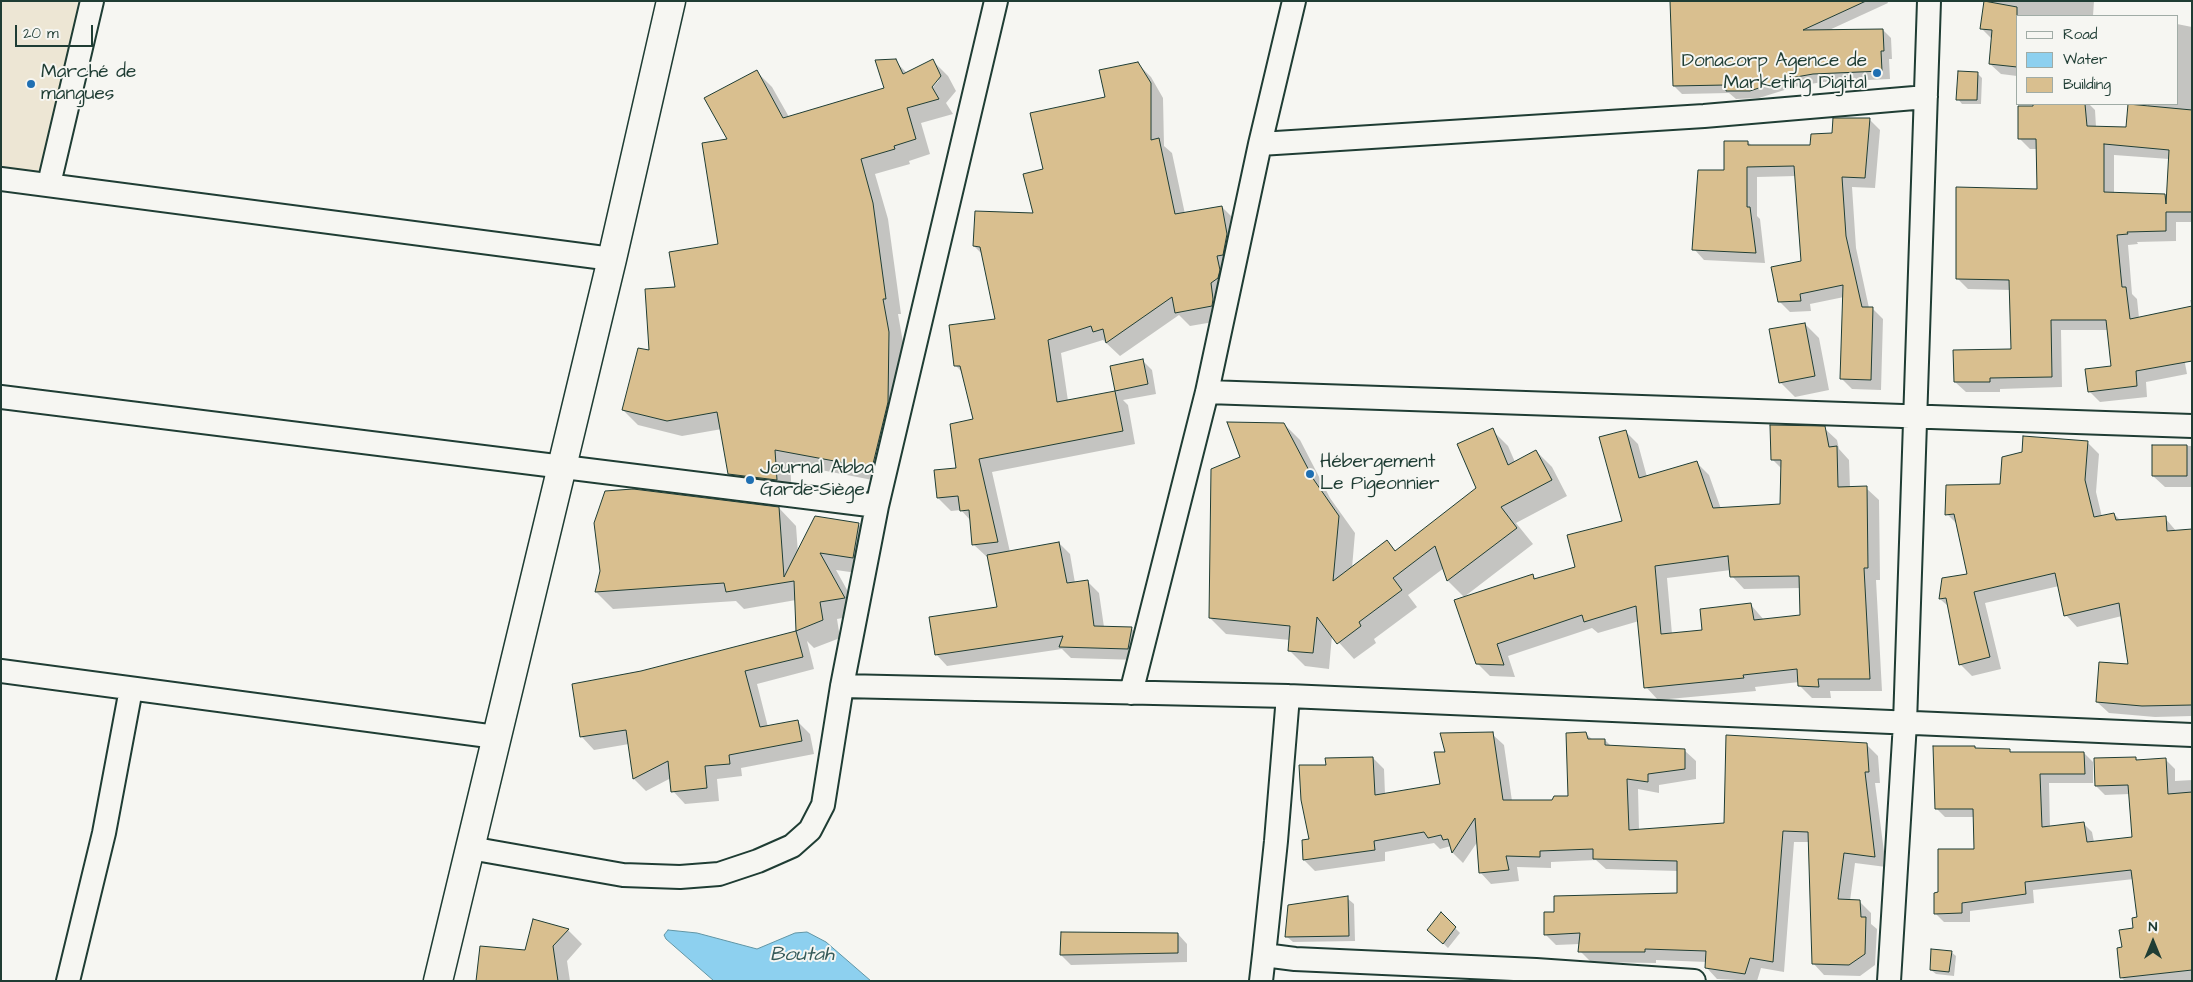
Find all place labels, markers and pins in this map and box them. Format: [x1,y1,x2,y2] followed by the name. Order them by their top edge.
[1682,51,1867,95] place label: Donacorp Agence de Marketing Digital
[41,62,136,106] place label: Marché de mangues
[1871,67,1883,79] marker: Donacorp Agence de Marketing Digital
[25,78,37,90] marker: Marché de mangues
[1320,452,1439,496] place label: Hébergement Le Pigeonnier
[760,458,874,502] place label: Journal Abba Garde-Siège
[1304,468,1316,480] marker: Hébergement Le Pigeonnier
[744,474,756,486] marker: Journal Abba Garde-Siège

